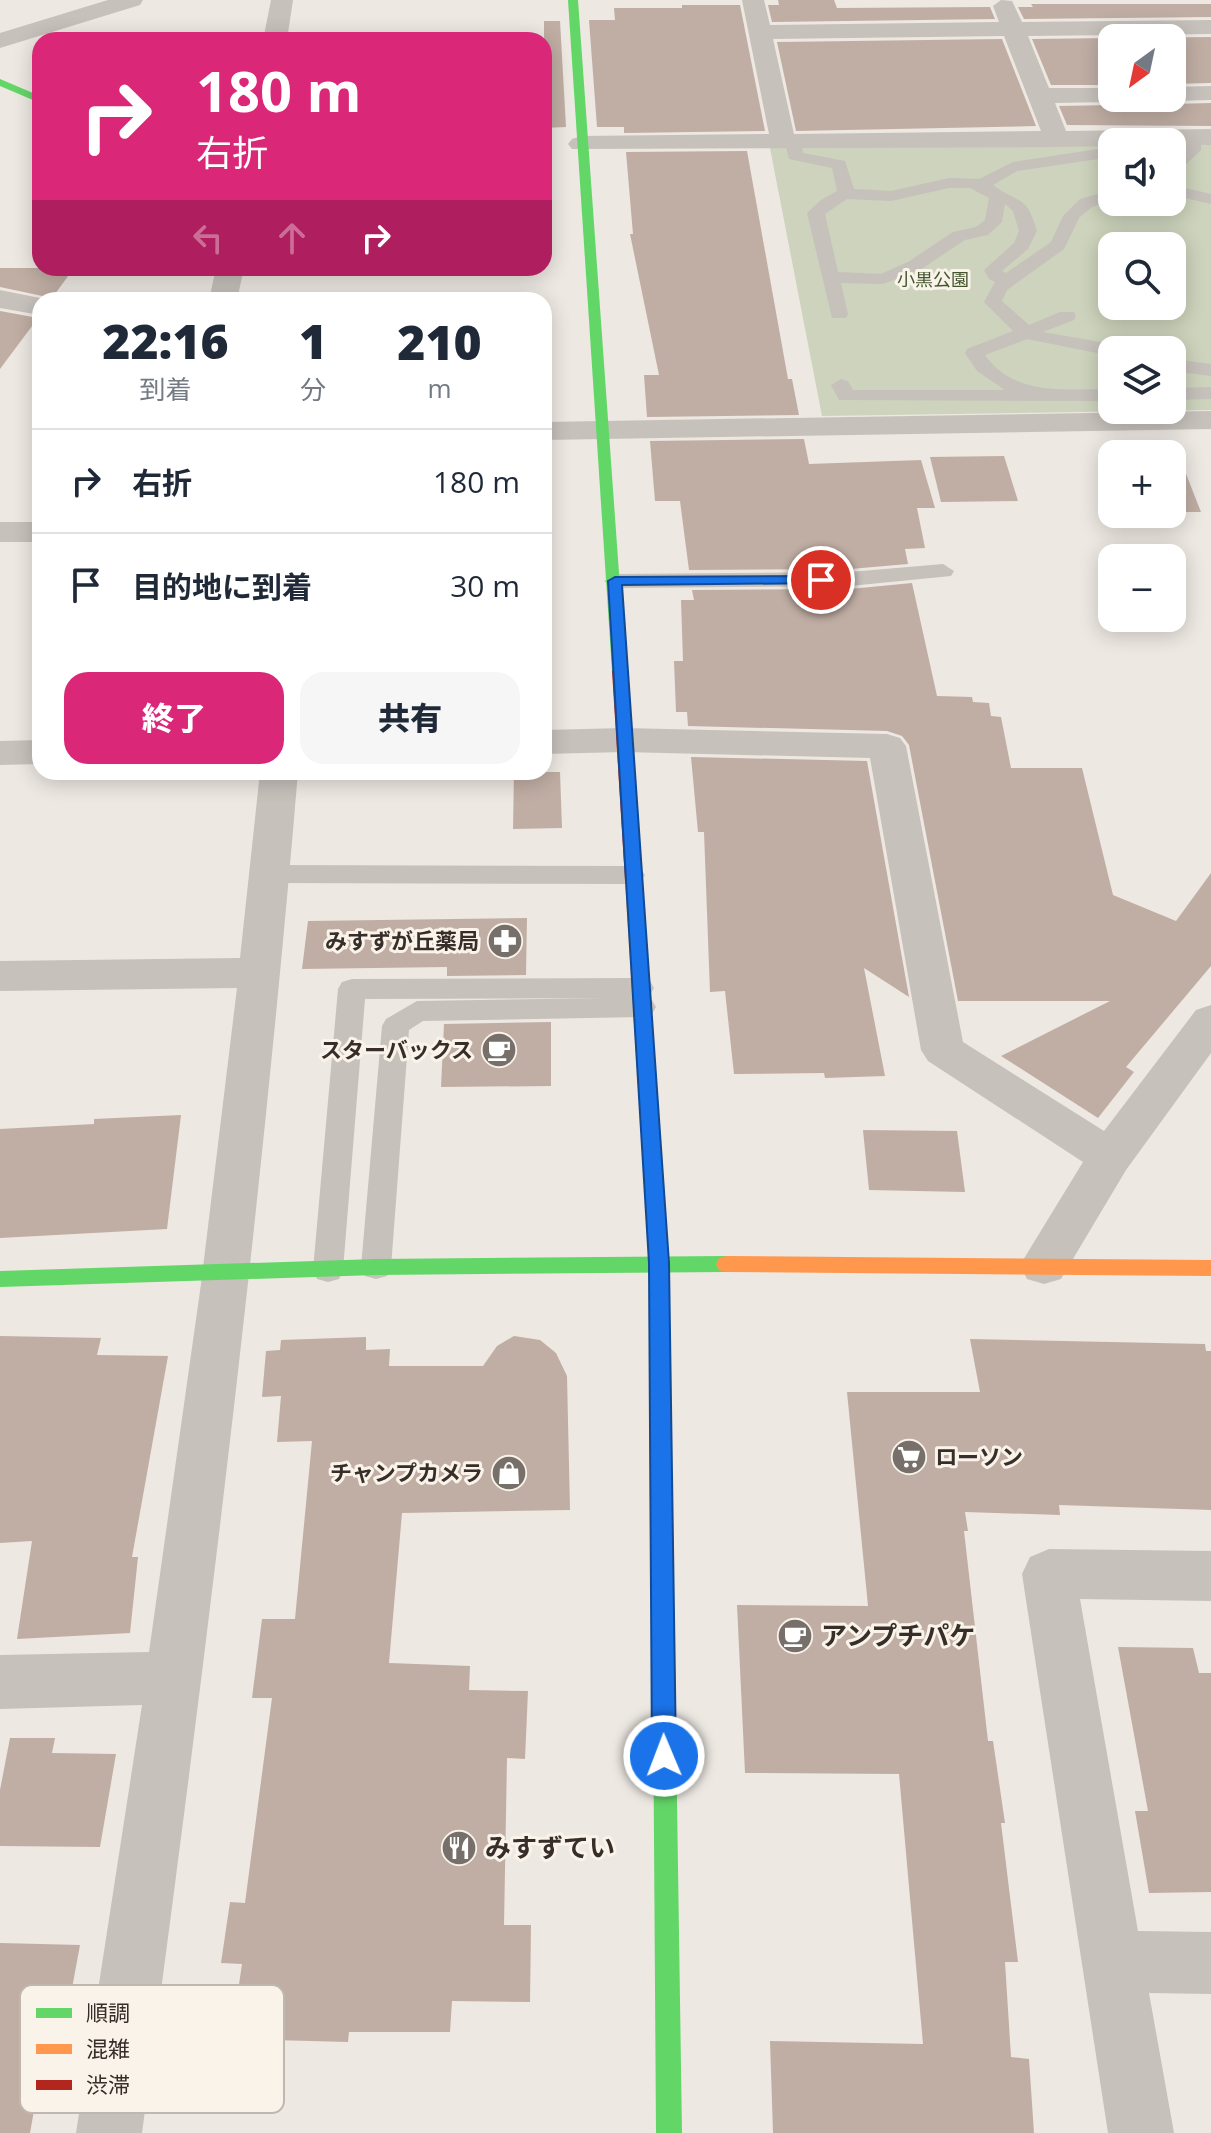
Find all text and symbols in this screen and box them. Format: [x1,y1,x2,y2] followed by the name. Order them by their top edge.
[1098,24,1186,112] north arrow
[1098,24,1186,632] map controls
[196,52,362,128] text: 180 m
[64,64,168,168] icon: right
[196,128,268,177] text: 右折
[1098,128,1186,216] button: sound
[186,216,230,260] icon: left
[270,216,314,260] icon: ahead
[354,216,398,260] icon: right
[1098,232,1186,320] button: search
[897,267,969,291] park label: 小黒公園
[102,308,229,373] text: 22:16
[299,308,327,373] text: 1
[397,309,482,374] text: 210
[1098,336,1186,424] button: layers
[427,370,452,406] text: m
[139,371,191,407] text: 到着
[300,371,326,407] text: 分
[1098,440,1186,528] button: +
[64,459,108,503] icon: right
[433,461,520,502] text: 180 m
[132,462,192,503] text: 右折
[1098,544,1186,632] button: −
[787,546,855,614] pin
[799,558,843,602] icon: arrive
[64,563,108,607] icon: arrive
[450,565,520,606] text: 30 m
[132,566,312,607] text: 目的地に到着
[64,672,284,764] button: 終了
[300,672,520,764] button: 共有
[486,922,524,960] pharmacy icon: みすずが丘薬局
[325,925,479,955] place label: みすずが丘薬局
[480,1031,518,1069] cafe icon: スターバックス
[320,1034,473,1064] place label: スターバックス
[890,1438,928,1476] supermarket icon: ローソン
[935,1441,1023,1471] place label: ローソン
[490,1454,528,1492] shop icon: チャンプカメラ
[330,1457,483,1487] place label: チャンプカメラ
[776,1617,814,1655] cafe icon: アンプチパケ
[821,1617,975,1653] place label: アンプチパケ
[622,1714,706,1798] position arrow
[440,1829,478,1867] restaurant icon: みすずてい
[485,1829,615,1865] place label: みすずてい
[20,1985,284,2113] legend
[86,1997,130,2027] text: 順調
[86,2033,130,2063] text: 混雑
[86,2069,130,2099] text: 渋滞

